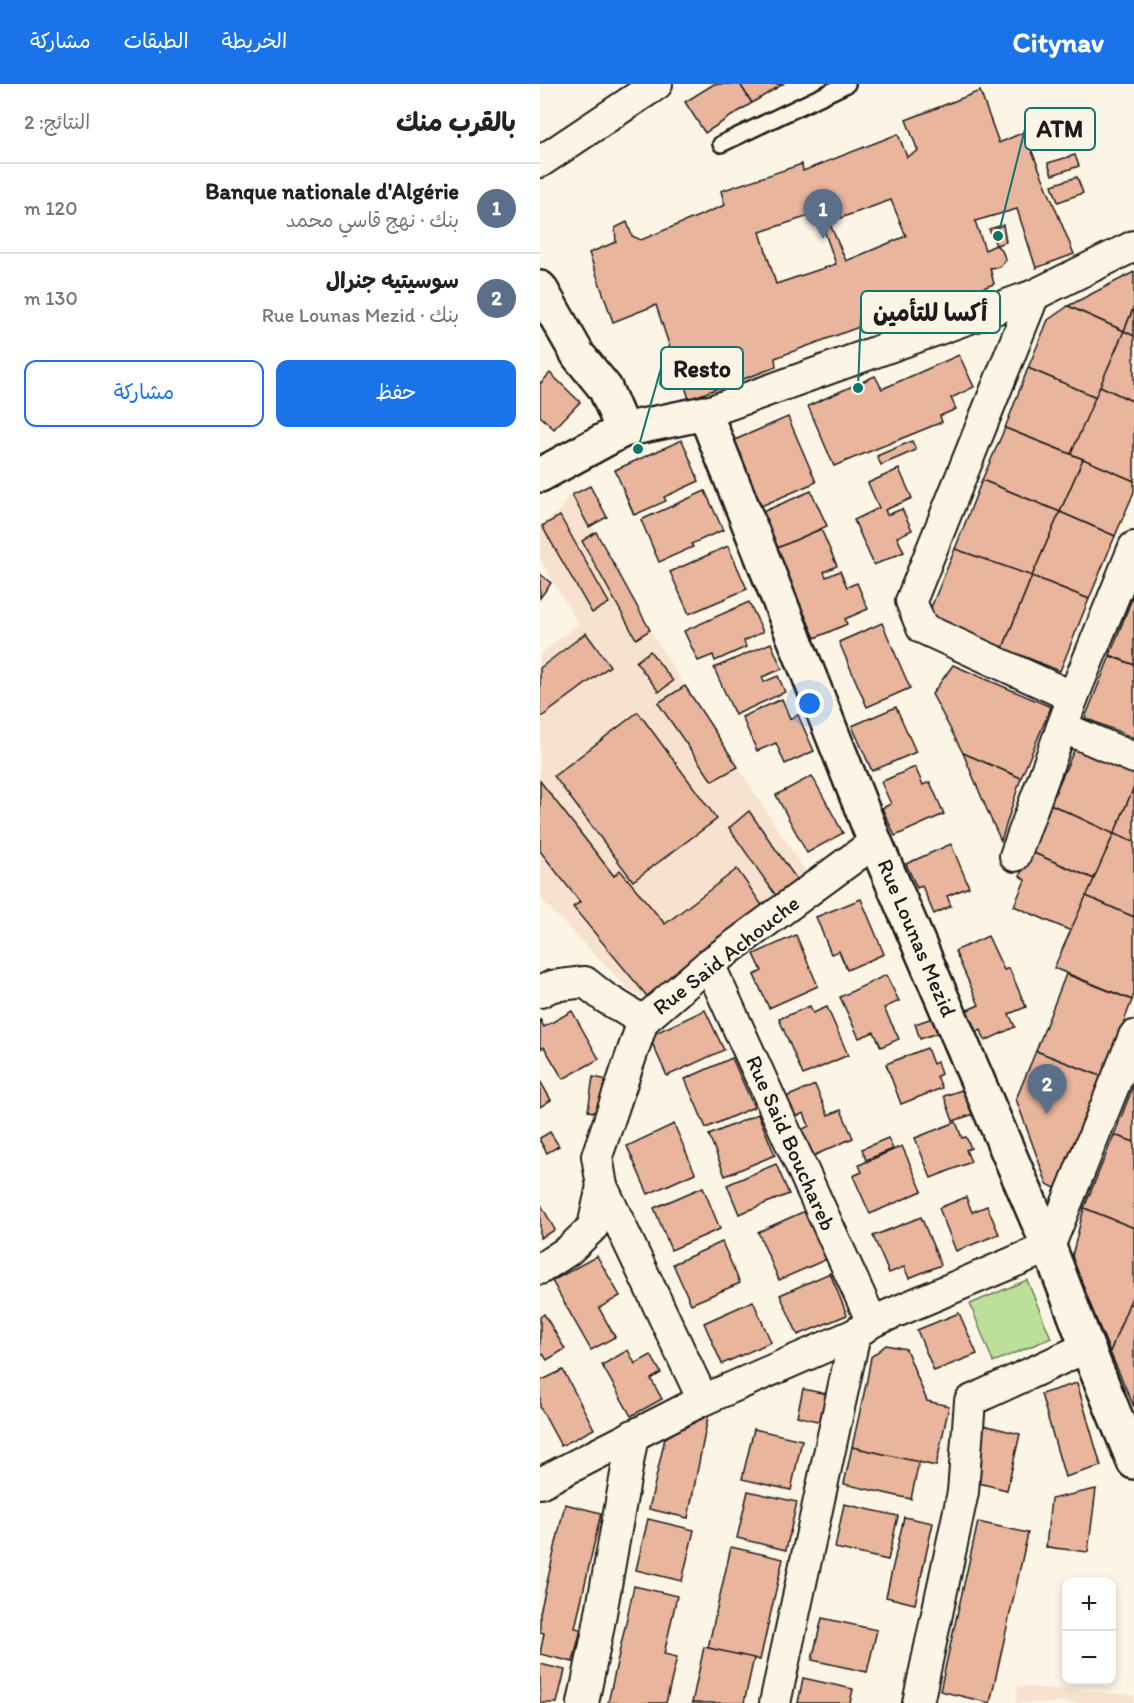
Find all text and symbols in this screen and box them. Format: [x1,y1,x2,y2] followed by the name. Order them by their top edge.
[1013,25,1104,59] text: Citynav
[30,28,91,53] text: مشاركة
[124,28,189,53] text: الطبقات
[222,28,287,53] text: الخريطة
[396,106,516,138] text: بالقرب منك
[1025,108,1095,150] callout: ATM
[24,110,90,134] text: النتائج: 2
[1036,114,1083,143] text: ATM
[205,178,459,205] text: Banque nationale d'Algérie
[804,190,842,239] pin: 1
[24,196,77,220] text: 120 m
[492,196,501,220] text: 1
[285,208,459,232] text: بنك · نهج قاسي محمد
[326,267,459,294] text: سوسيتيه جنرال
[24,286,78,310] text: 130 m
[491,286,502,310] text: 2
[861,291,1000,333] callout: أكسا للتأمين
[873,298,988,327] text: أكسا للتأمين
[262,303,459,327] text: بنك · Rue Lounas Mezid
[661,347,743,389] callout: Resto
[673,354,731,383] text: Resto
[24,360,264,427] button: مشاركة
[276,360,516,427] button: حفظ
[795,689,824,718] your location
[872,855,962,1021] street label: Rue Lounas Mezid
[647,889,805,1021] street label: Rue Said Achouche
[740,1051,842,1235] street label: Rue Said Bouchareb
[1028,1064,1066,1114] pin: 2
[1062,1577,1116,1685] map controls
[1062,1577,1116,1631] button: +
[1062,1631,1116,1685] button: −

